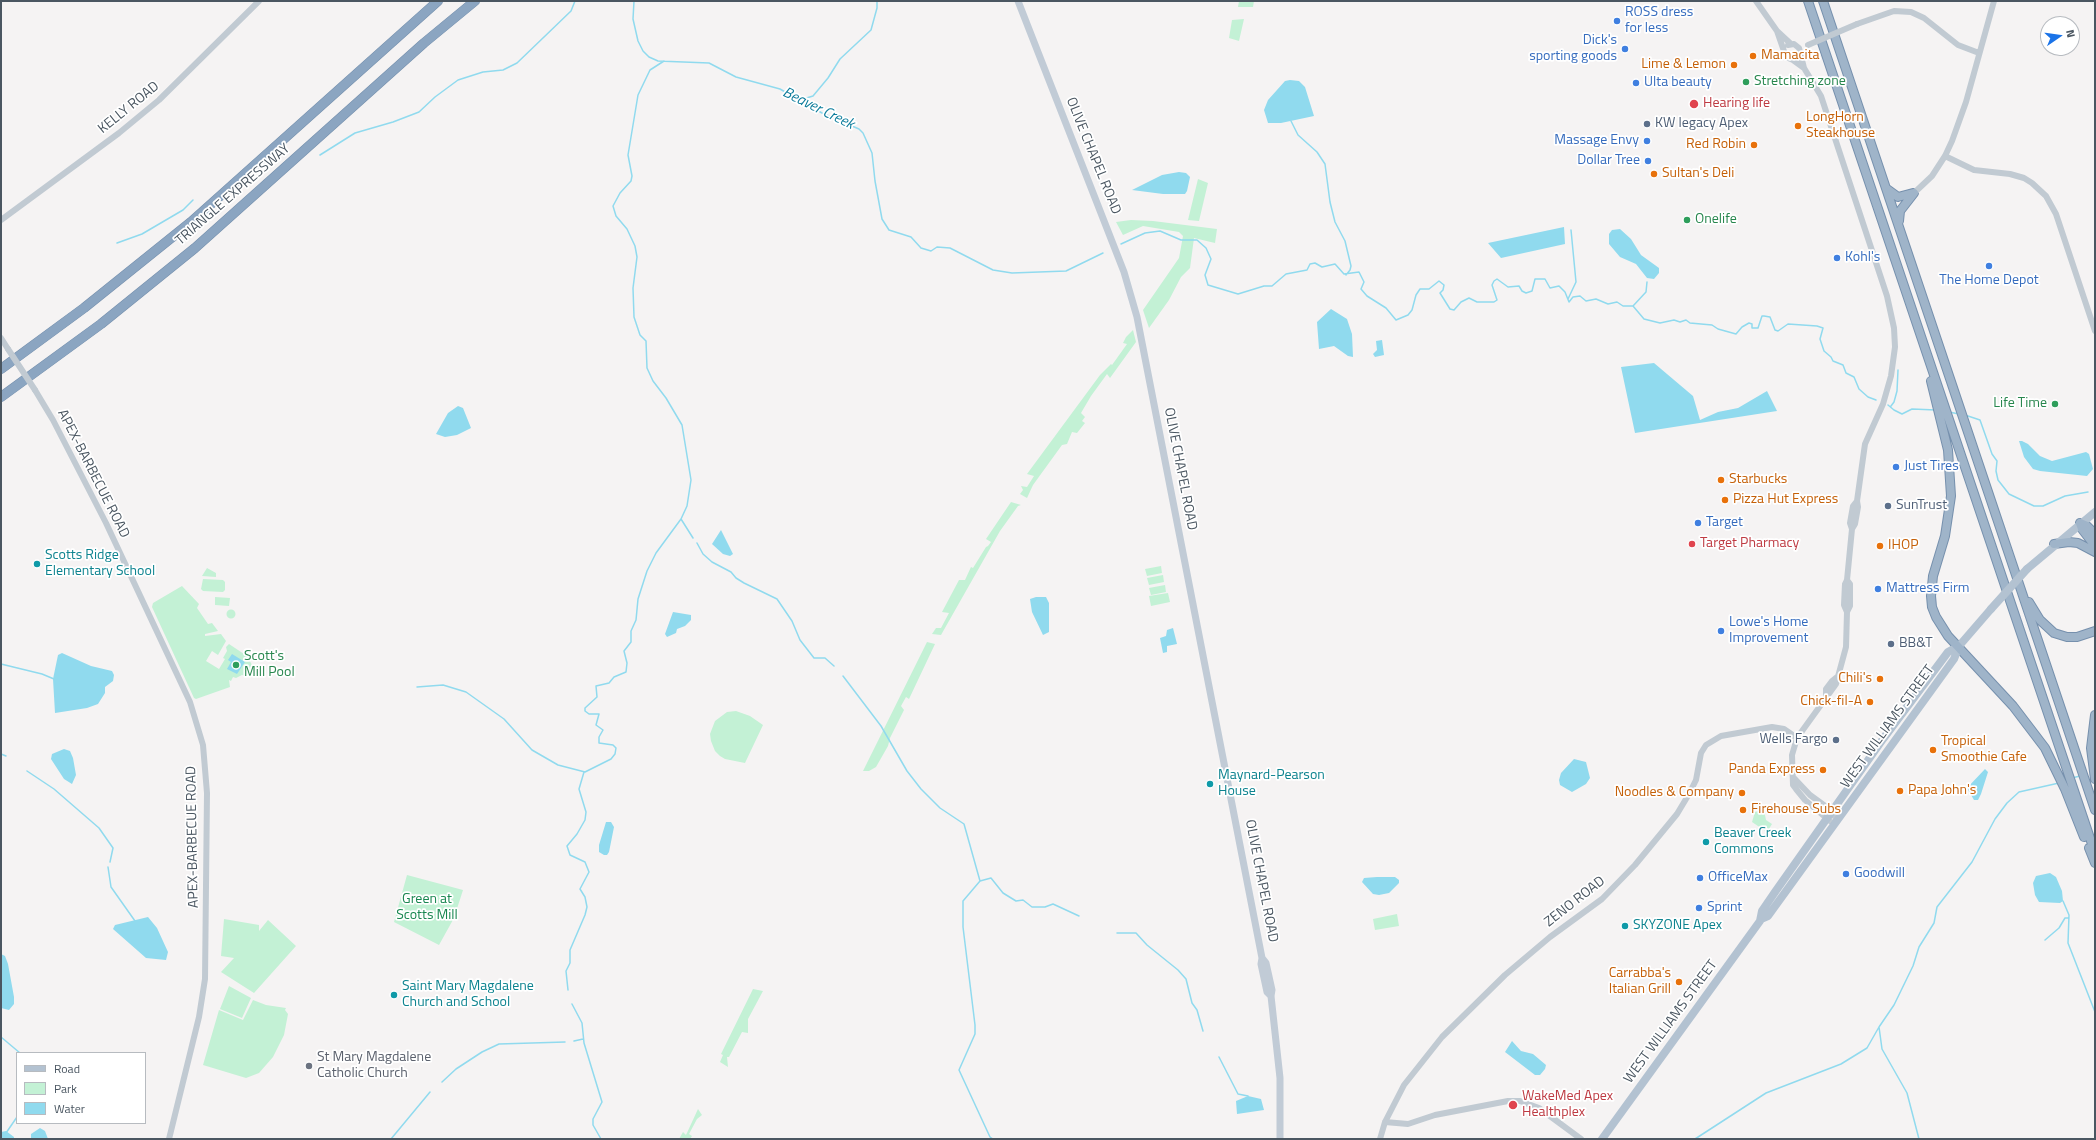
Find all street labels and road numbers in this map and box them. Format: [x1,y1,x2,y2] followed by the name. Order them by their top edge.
[95,78,163,138] street label: KELLY ROAD
[1062,95,1124,217] street label: OLIVE CHAPEL ROAD
[172,141,294,249] street label: TRIANGLE EXPRESSWAY
[1160,406,1200,532] street label: OLIVE CHAPEL ROAD
[53,407,133,541] street label: APEX-BARBECUE ROAD
[1838,662,1938,792] street label: WEST WILLIAMS STREET
[183,766,203,908] street label: APEX-BARBECUE ROAD
[1241,818,1281,944] street label: OLIVE CHAPEL ROAD
[1541,873,1609,931] street label: ZENO ROAD
[1621,957,1721,1087] street label: WEST WILLIAMS STREET

